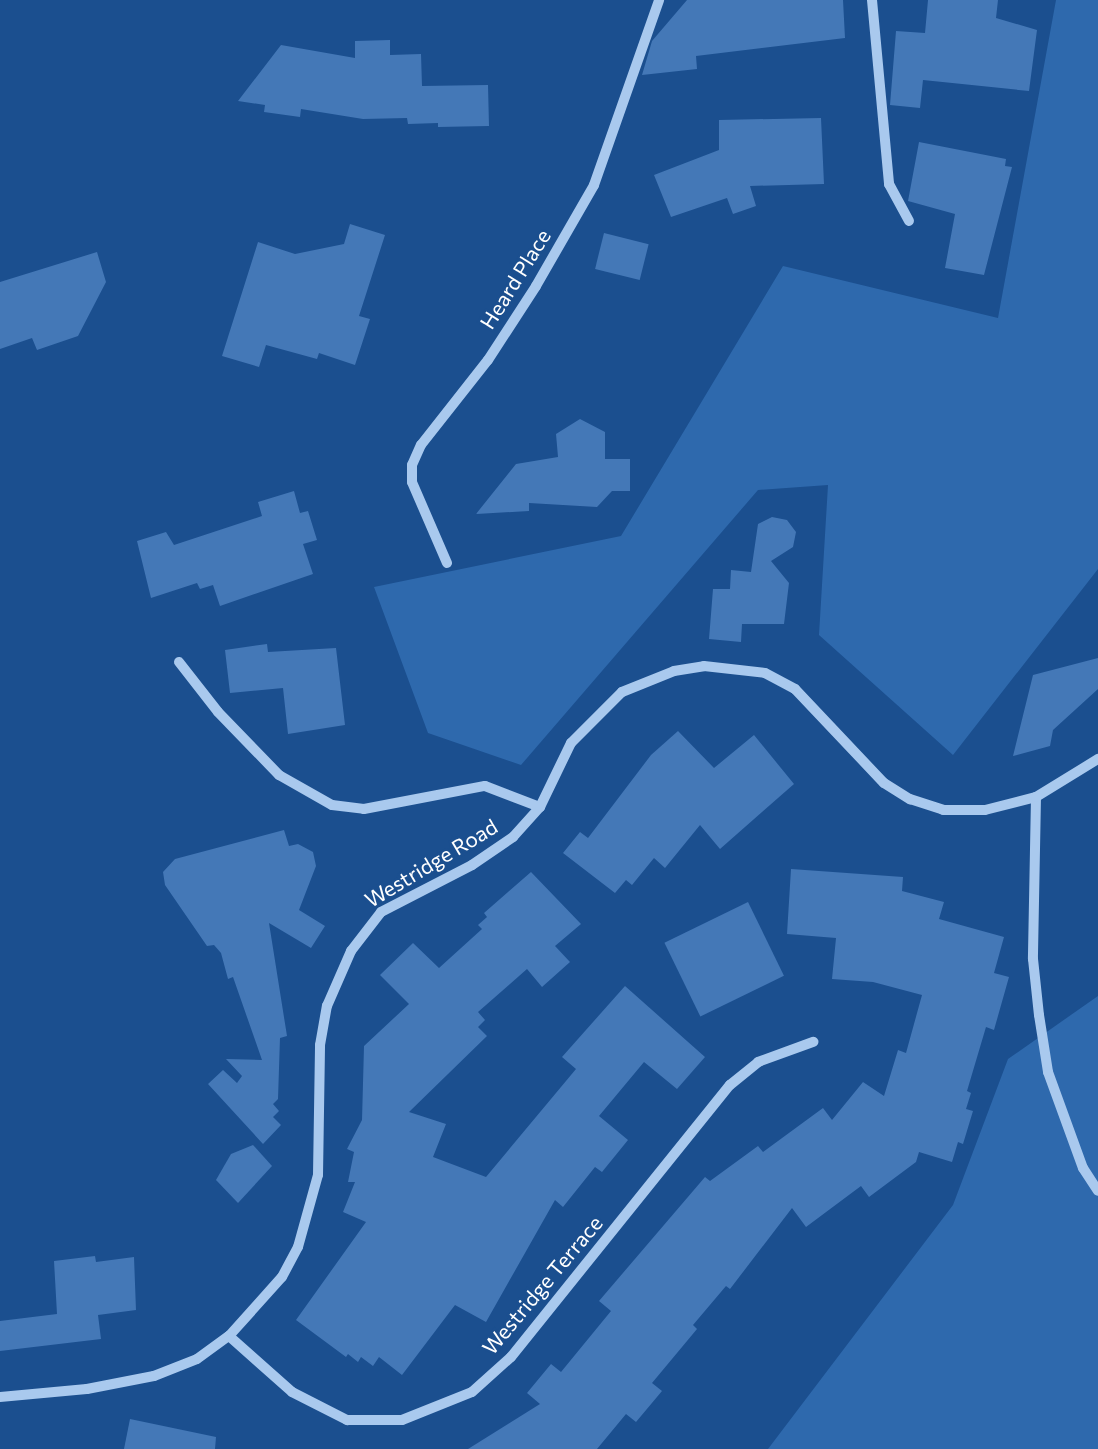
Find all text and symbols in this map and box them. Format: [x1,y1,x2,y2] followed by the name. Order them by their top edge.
[474,224,556,334] street label: Heard Place
[360,813,502,913] street label: Westridge Road
[477,1211,607,1359] street label: Westridge Terrace

